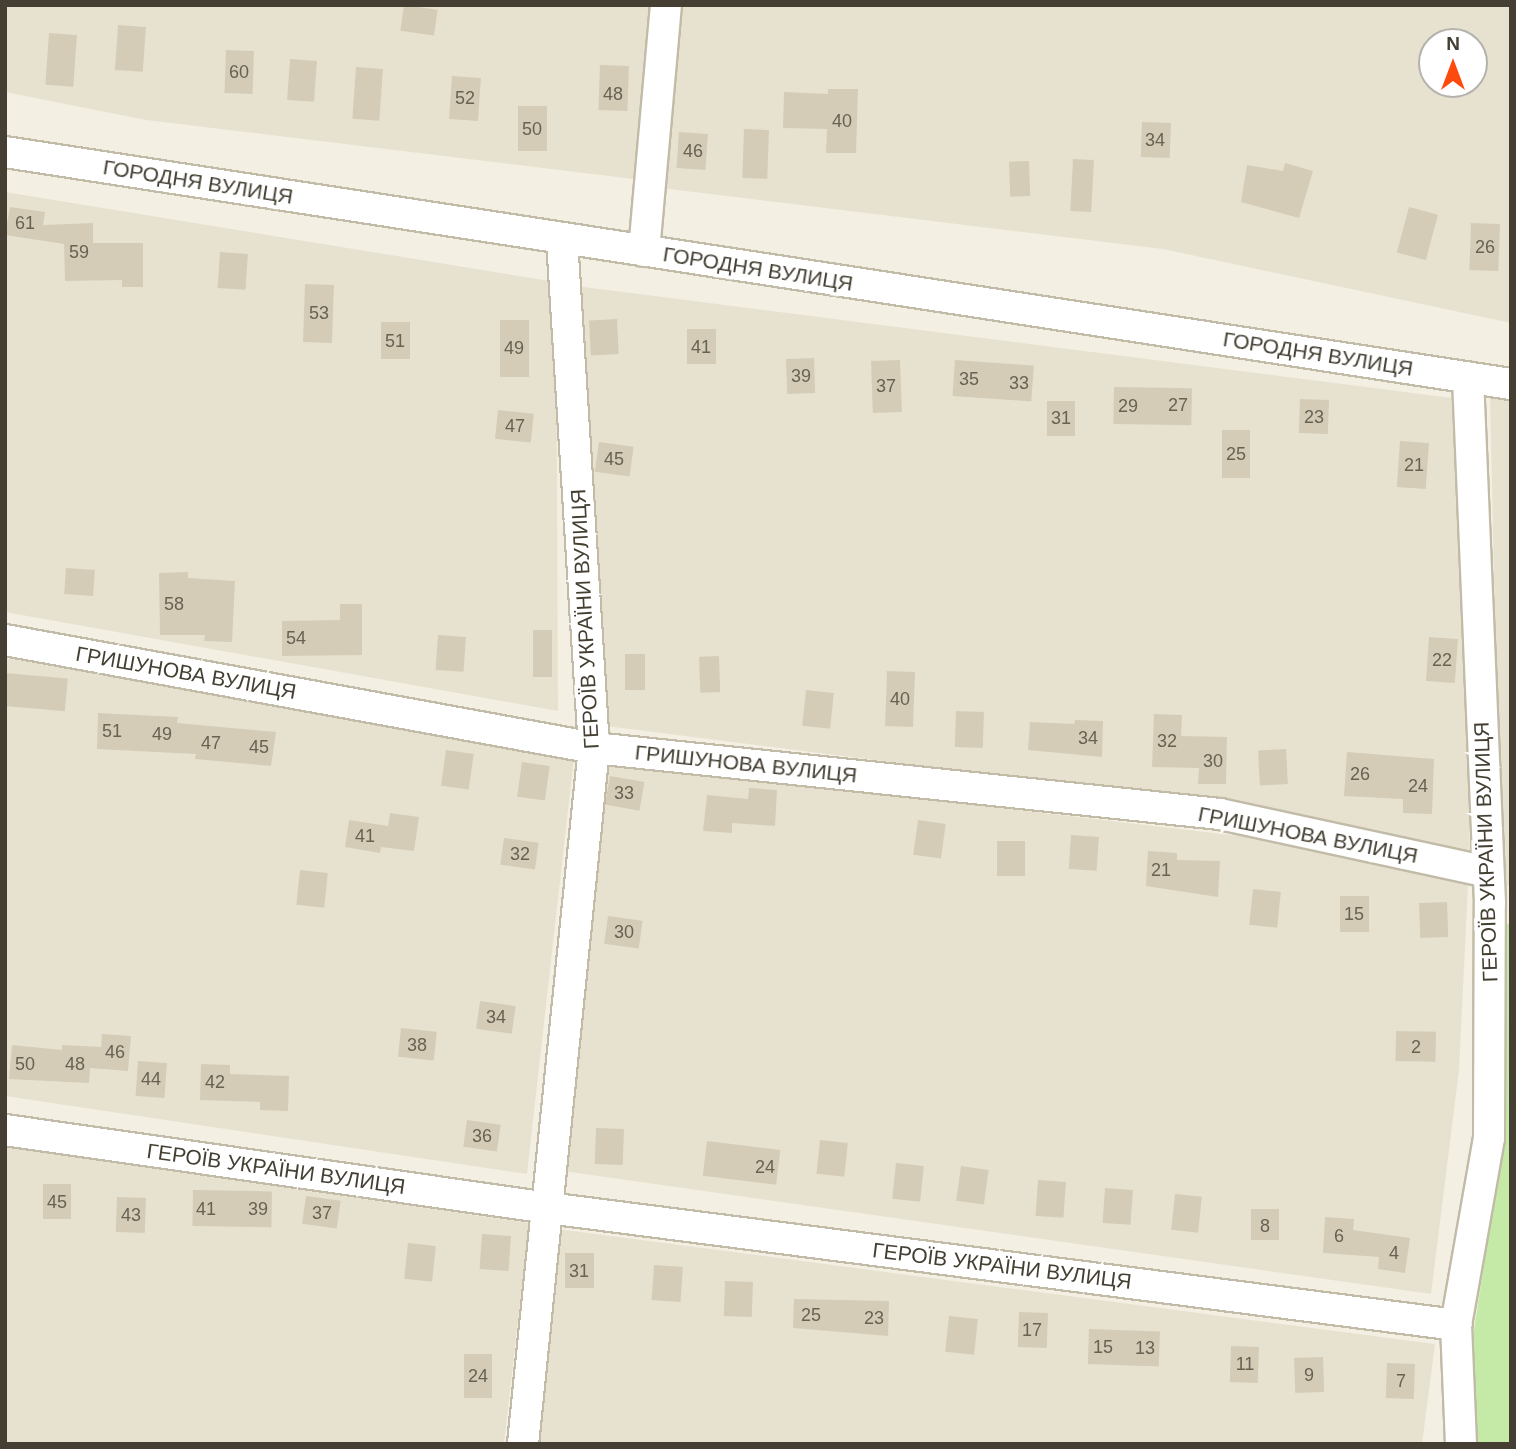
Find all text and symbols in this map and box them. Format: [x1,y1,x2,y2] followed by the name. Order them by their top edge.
[1418,28,1488,98] north arrow
[1446,33,1460,54] text: N
[229,61,249,83] house number: 60
[603,83,623,105] house number: 48
[455,87,475,109] house number: 52
[832,110,852,132] house number: 40
[522,118,542,140] house number: 50
[1145,129,1165,151] house number: 34
[683,140,703,162] house number: 46
[101,155,295,209] street label: ГОРОДНЯ ВУЛИЦЯ
[15,212,35,234] house number: 61
[1475,236,1495,258] house number: 26
[69,241,89,263] house number: 59
[661,242,855,296] street label: ГОРОДНЯ ВУЛИЦЯ
[309,302,329,324] house number: 53
[1221,327,1415,381] street label: ГОРОДНЯ ВУЛИЦЯ
[385,330,405,352] house number: 51
[691,336,711,358] house number: 41
[504,337,524,359] house number: 49
[791,365,811,387] house number: 39
[959,368,979,390] house number: 35
[1009,372,1029,394] house number: 33
[876,375,896,397] house number: 37
[1168,394,1188,416] house number: 27
[1118,395,1138,417] house number: 29
[1304,406,1324,428] house number: 23
[1051,407,1071,429] house number: 31
[505,415,525,437] house number: 47
[1226,443,1246,465] house number: 25
[604,448,624,470] house number: 45
[1404,454,1424,476] house number: 21
[566,488,604,750] street label: ГЕРОЇВ УКРАЇНИ ВУЛИЦЯ
[164,593,184,615] house number: 58
[286,627,306,649] house number: 54
[74,641,298,705] street label: ГРИШУНОВА ВУЛИЦЯ
[1432,649,1452,671] house number: 22
[890,688,910,710] house number: 40
[102,720,122,742] house number: 51
[1469,721,1503,983] street label: ГЕРОЇВ УКРАЇНИ ВУЛИЦЯ
[152,723,172,745] house number: 49
[1078,727,1098,749] house number: 34
[1157,730,1177,752] house number: 32
[201,732,221,754] house number: 47
[249,736,269,758] house number: 45
[634,740,858,788] street label: ГРИШУНОВА ВУЛИЦЯ
[1203,750,1223,772] house number: 30
[1350,763,1370,785] house number: 26
[1408,775,1428,797] house number: 24
[614,782,634,804] house number: 33
[1196,801,1420,869] street label: ГРИШУНОВА ВУЛИЦЯ
[355,825,375,847] house number: 41
[510,843,530,865] house number: 32
[1151,859,1171,881] house number: 21
[1344,903,1364,925] house number: 15
[614,921,634,943] house number: 30
[486,1006,506,1028] house number: 34
[407,1034,427,1056] house number: 38
[1411,1036,1421,1058] house number: 2
[105,1041,125,1063] house number: 46
[15,1053,35,1075] house number: 50
[65,1053,85,1075] house number: 48
[141,1068,161,1090] house number: 44
[205,1071,225,1093] house number: 42
[472,1125,492,1147] house number: 36
[145,1138,407,1200] street label: ГЕРОЇВ УКРАЇНИ ВУЛИЦЯ
[755,1156,775,1178] house number: 24
[47,1191,67,1213] house number: 45
[196,1198,216,1220] house number: 41
[248,1198,268,1220] house number: 39
[312,1202,332,1224] house number: 37
[121,1204,141,1226] house number: 43
[1260,1215,1270,1237] house number: 8
[1334,1225,1344,1247] house number: 6
[871,1238,1133,1294] street label: ГЕРОЇВ УКРАЇНИ ВУЛИЦЯ
[1389,1242,1399,1264] house number: 4
[569,1260,589,1282] house number: 31
[801,1304,821,1326] house number: 25
[864,1307,884,1329] house number: 23
[1022,1319,1042,1341] house number: 17
[1093,1336,1113,1358] house number: 15
[1135,1337,1155,1359] house number: 13
[1236,1353,1254,1375] house number: 11
[1304,1364,1314,1386] house number: 9
[468,1365,488,1387] house number: 24
[1396,1370,1406,1392] house number: 7

